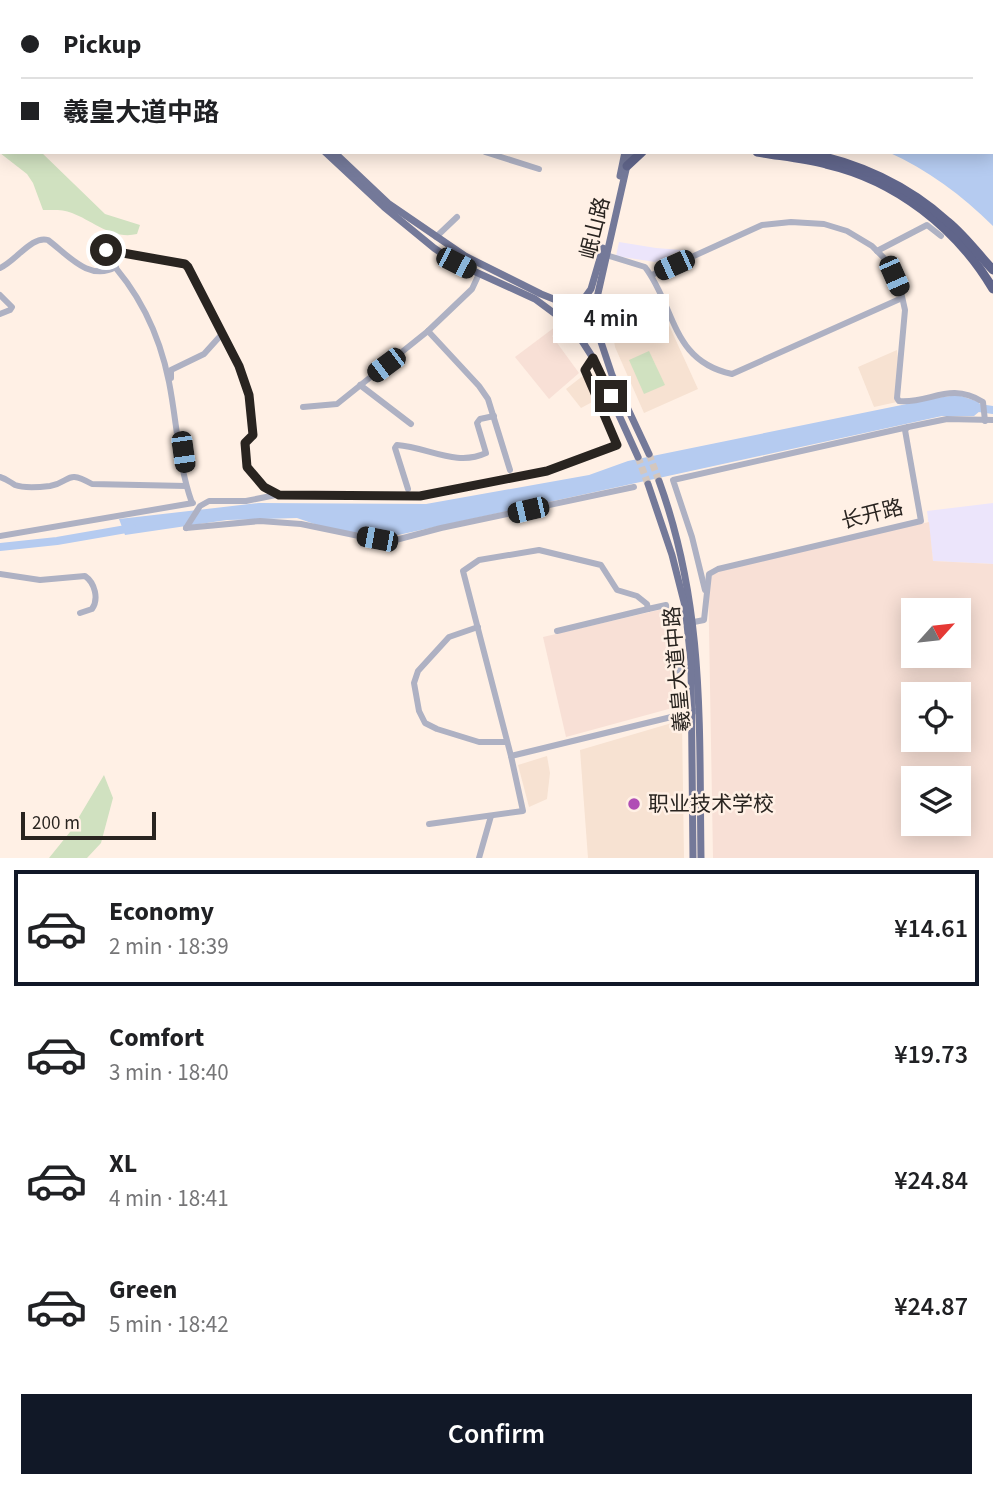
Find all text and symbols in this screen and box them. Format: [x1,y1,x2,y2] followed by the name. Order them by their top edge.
[63,26,141,63] text: Pickup
[63,94,219,131] text: 羲皇大道中路
[573,194,617,262] street label: 岷山路
[90,234,122,266] route start
[433,244,480,282] car
[651,247,698,283] car
[876,253,913,299] car
[553,294,669,344] callout: 4 min
[584,302,638,335] text: 4 min
[363,344,410,386] car
[595,380,627,412] route end
[170,430,197,474] car
[838,492,906,536] street label: 长开路
[506,495,551,525] car
[355,525,400,553] car
[901,598,971,668] north arrow
[901,598,971,836] map controls
[657,605,697,733] street label: 羲皇大道中路
[901,682,971,752] button: locate
[901,766,971,836] button: layers
[648,789,774,819] place label: 职业技术学校
[626,796,642,812] marker: 职业技术学校
[21,809,156,841] scale bar
[32,810,80,837] text: 200 m
[109,893,214,930] text: Economy
[25,897,88,960] icon: car
[894,910,968,947] text: ¥14.61
[109,930,229,963] text: 2 min · 18:39
[109,1019,204,1056] text: Comfort
[25,1023,88,1086] icon: car
[894,1036,968,1073] text: ¥19.73
[109,1056,229,1089] text: 3 min · 18:40
[109,1145,137,1182] text: XL
[25,1149,88,1212] icon: car
[894,1162,968,1199] text: ¥24.84
[109,1182,229,1215] text: 4 min · 18:41
[109,1271,177,1308] text: Green
[25,1275,88,1338] icon: car
[894,1288,968,1325] text: ¥24.87
[109,1308,229,1341] text: 5 min · 18:42
[21,1394,972,1474] button: Confirm

